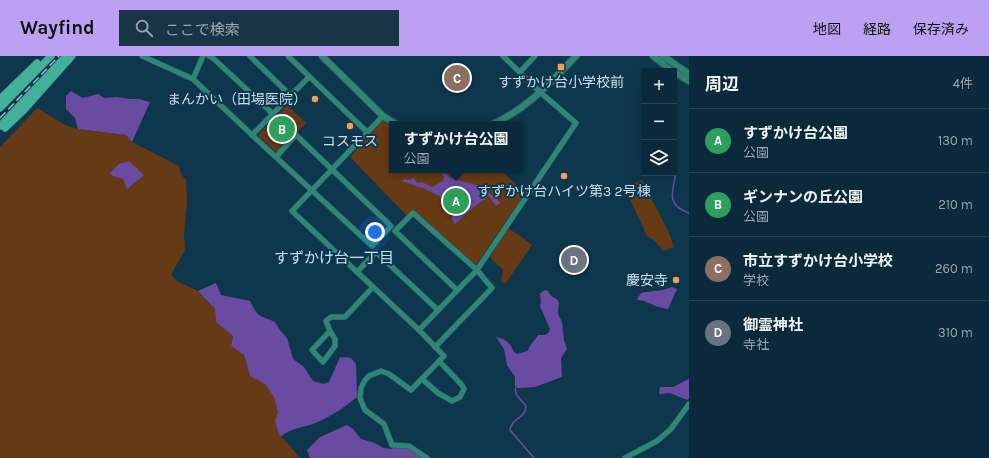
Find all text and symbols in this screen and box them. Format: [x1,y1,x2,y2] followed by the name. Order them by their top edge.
[119,10,399,46] search box
[20,17,95,39] text: Wayfind
[133,17,155,39] icon: search
[165,21,240,39] text: ここで検索
[813,21,841,38] text: 地図
[863,21,891,38] text: 経路
[913,21,969,38] text: 保存済み
[556,62,566,72] marker: すずかけ台小学校前
[444,63,470,93] pin: C
[641,68,677,176] map controls
[641,68,677,104] button: +
[498,74,624,91] place label: すずかけ台小学校前
[705,74,739,94] text: 周辺
[953,76,973,91] text: 4件
[167,91,307,108] place label: まんかい（田場医院）
[310,94,320,104] marker: まんかい（田場医院）
[641,104,677,140] button: −
[269,114,295,144] pin: B
[345,121,355,131] marker: コスモス
[389,121,523,173] popup
[743,124,848,142] text: すずかけ台公園
[403,130,509,148] text: すずかけ台公園
[322,133,378,150] place label: コスモス
[714,133,722,148] text: A
[938,133,973,148] text: 130 m
[641,140,677,176] button: layers
[743,145,769,160] text: 公園
[403,151,430,166] text: 公園
[559,171,569,181] marker: すずかけ台ハイツ第3 2号棟
[477,183,651,200] place label: すずかけ台ハイツ第3 2号棟
[443,186,469,216] pin: A
[743,188,863,206] text: ギンナンの丘公園
[714,197,722,212] text: B
[938,197,973,212] text: 210 m
[743,209,769,224] text: 公園
[365,222,385,242] your location
[561,245,587,275] pin: D
[274,249,394,267] district label: すずかけ台一丁目
[743,252,893,270] text: 市立すずかけ台小学校
[714,261,722,276] text: C
[935,261,973,276] text: 260 m
[626,272,668,289] place label: 慶安寺
[743,273,769,288] text: 学校
[671,275,681,285] marker: 慶安寺
[743,316,803,334] text: 御霊神社
[714,325,722,340] text: D
[938,325,973,340] text: 310 m
[743,337,769,352] text: 寺社

